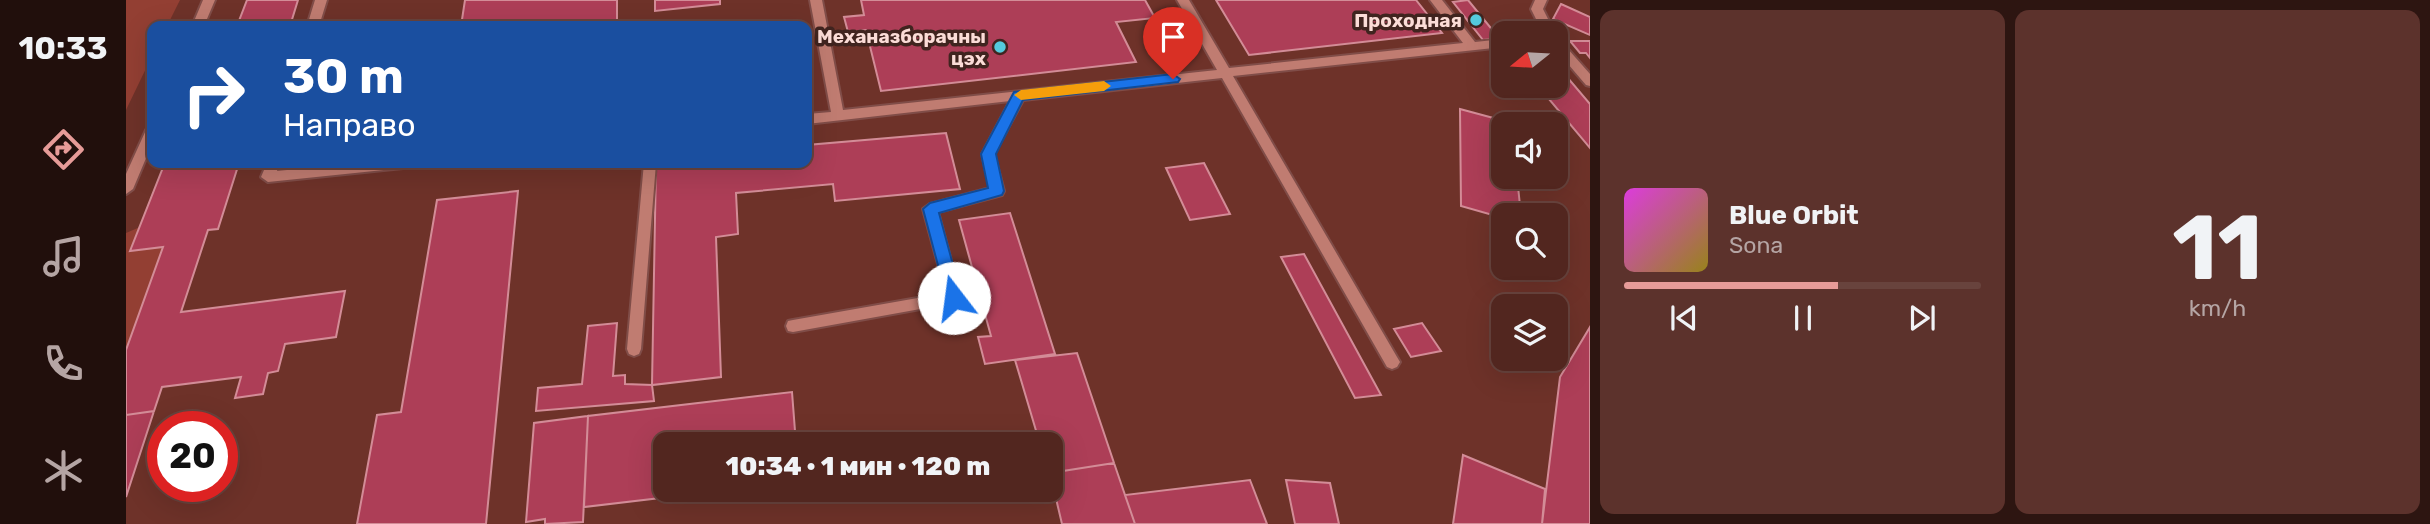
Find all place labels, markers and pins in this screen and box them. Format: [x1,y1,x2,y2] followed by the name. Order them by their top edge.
[1143,7,1203,79] pin
[1354,9,1462,32] place label: Проходная
[1468,12,1484,28] marker: Проходная
[817,25,986,70] place label: Механазборачны цэх
[992,39,1008,55] marker: Механазборачны цэх

